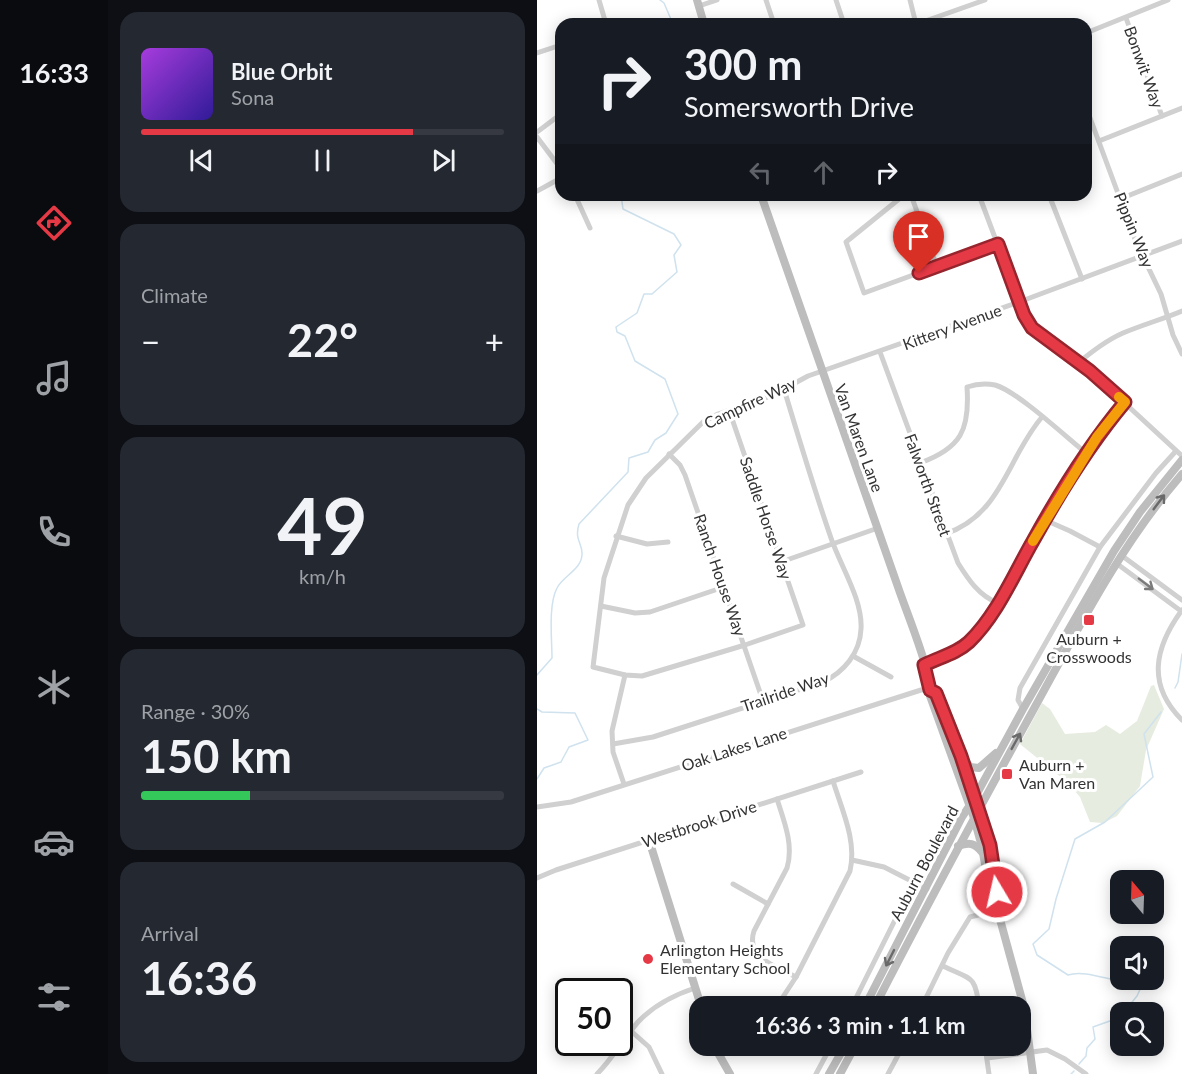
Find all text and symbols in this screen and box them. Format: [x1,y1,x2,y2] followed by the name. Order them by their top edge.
[1121,23,1168,111] street label: Bonwit Way
[684,39,802,89] text: 300 m
[585,42,663,120] icon: right
[19,56,89,89] text: 16:33
[231,58,332,85] text: Blue Orbit
[231,85,274,109] text: Sona
[684,90,914,123] text: Somersworth Drive
[185,144,218,177] icon: previous
[306,144,339,177] icon: pause
[427,144,460,177] icon: next
[744,156,777,189] icon: left
[807,156,840,189] icon: ahead
[870,156,903,189] icon: right
[1111,189,1158,271] street label: Pippin Way
[33,202,75,244] icon: directions
[893,211,944,273] pin
[902,220,935,253] icon: arrive
[141,283,208,307] text: Climate
[900,300,1004,353] street label: Kittery Avenue
[287,313,358,367] text: 22°
[141,321,160,361] text: −
[485,321,504,361] text: +
[33,357,75,399] icon: music
[701,373,799,432] street label: Campfire Way
[831,381,888,495] street label: Van Maren Lane
[901,431,956,539] street label: Falworth Street
[737,454,797,582] street label: Saddle Horse Way
[277,478,368,572] text: 49
[1152,494,1165,510] one-way arrow
[33,511,75,553] icon: phone
[691,511,751,639] street label: Ranch House Way
[299,564,346,588] text: km/h
[1138,578,1154,591] one-way arrow
[1082,613,1096,627] marker: Auburn + Crosswoods
[1046,629,1132,666] place label: Auburn + Crosswoods
[33,666,75,708] icon: climate
[738,667,832,715] street label: Trailride Way
[141,699,250,723] text: Range · 30%
[679,723,789,774] street label: Oak Lakes Lane
[141,729,292,783] text: 150 km
[1010,733,1022,750] one-way arrow
[1019,755,1095,792] place label: Auburn + Van Maren
[1000,767,1014,781] marker: Auburn + Van Maren
[639,796,759,851] street label: Westbrook Drive
[885,802,962,923] street label: Auburn Boulevard
[33,821,75,863] icon: car
[965,860,1029,924] position arrow
[1110,870,1164,924] north arrow
[1110,870,1164,1056] map controls
[141,921,199,945] text: Arrival
[1110,936,1164,990] button: sound
[660,940,790,977] place label: Arlington Heights Elementary School
[883,949,895,967] one-way arrow
[141,951,257,1005] text: 16:36
[641,952,655,966] marker: Arlington Heights Elementary School
[33,976,75,1018] icon: filters
[555,978,633,1056] speed limit sign: 50
[1110,1002,1164,1056] button: search
[755,1012,965,1039] text: 16:36 · 3 min · 1.1 km

